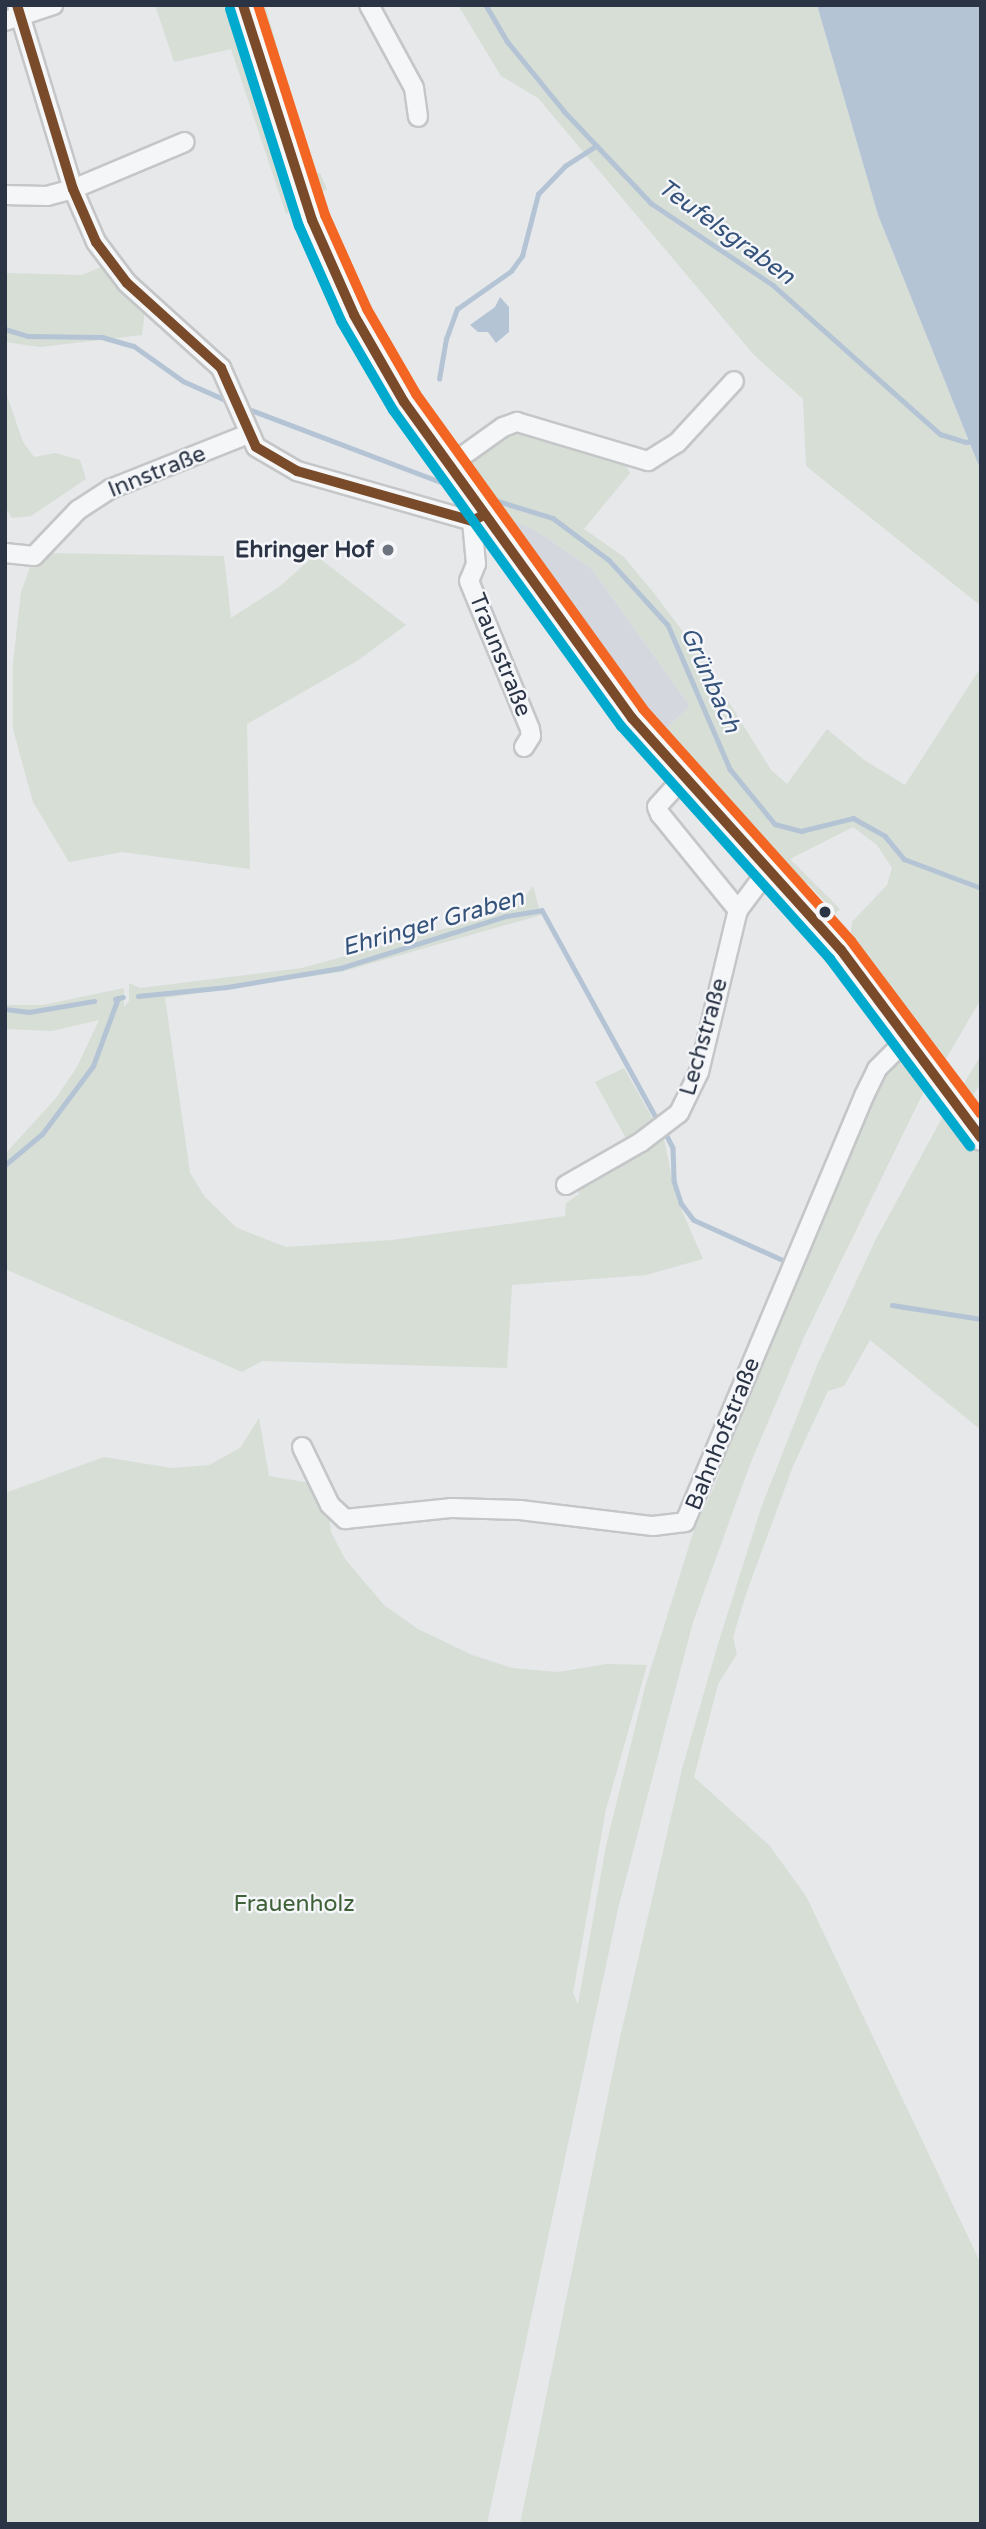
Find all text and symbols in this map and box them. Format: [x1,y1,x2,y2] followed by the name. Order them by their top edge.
[652,173,800,291] water label: Teufelsgraben
[104,440,210,504] street label: Innstraße
[235,536,374,564] place label: Ehringer Hof
[380,542,396,558] marker: Ehringer Hof
[463,589,537,721] street label: Traunstraße
[674,623,746,737] water label: Grünbach
[339,883,527,963] water label: Ehringer Graben
[818,905,832,919] unlabelled marker
[674,975,734,1099] street label: Lechstraße
[680,1354,766,1514] street label: Bahnhofstraße
[233,1890,355,1918] park label: Frauenholz

